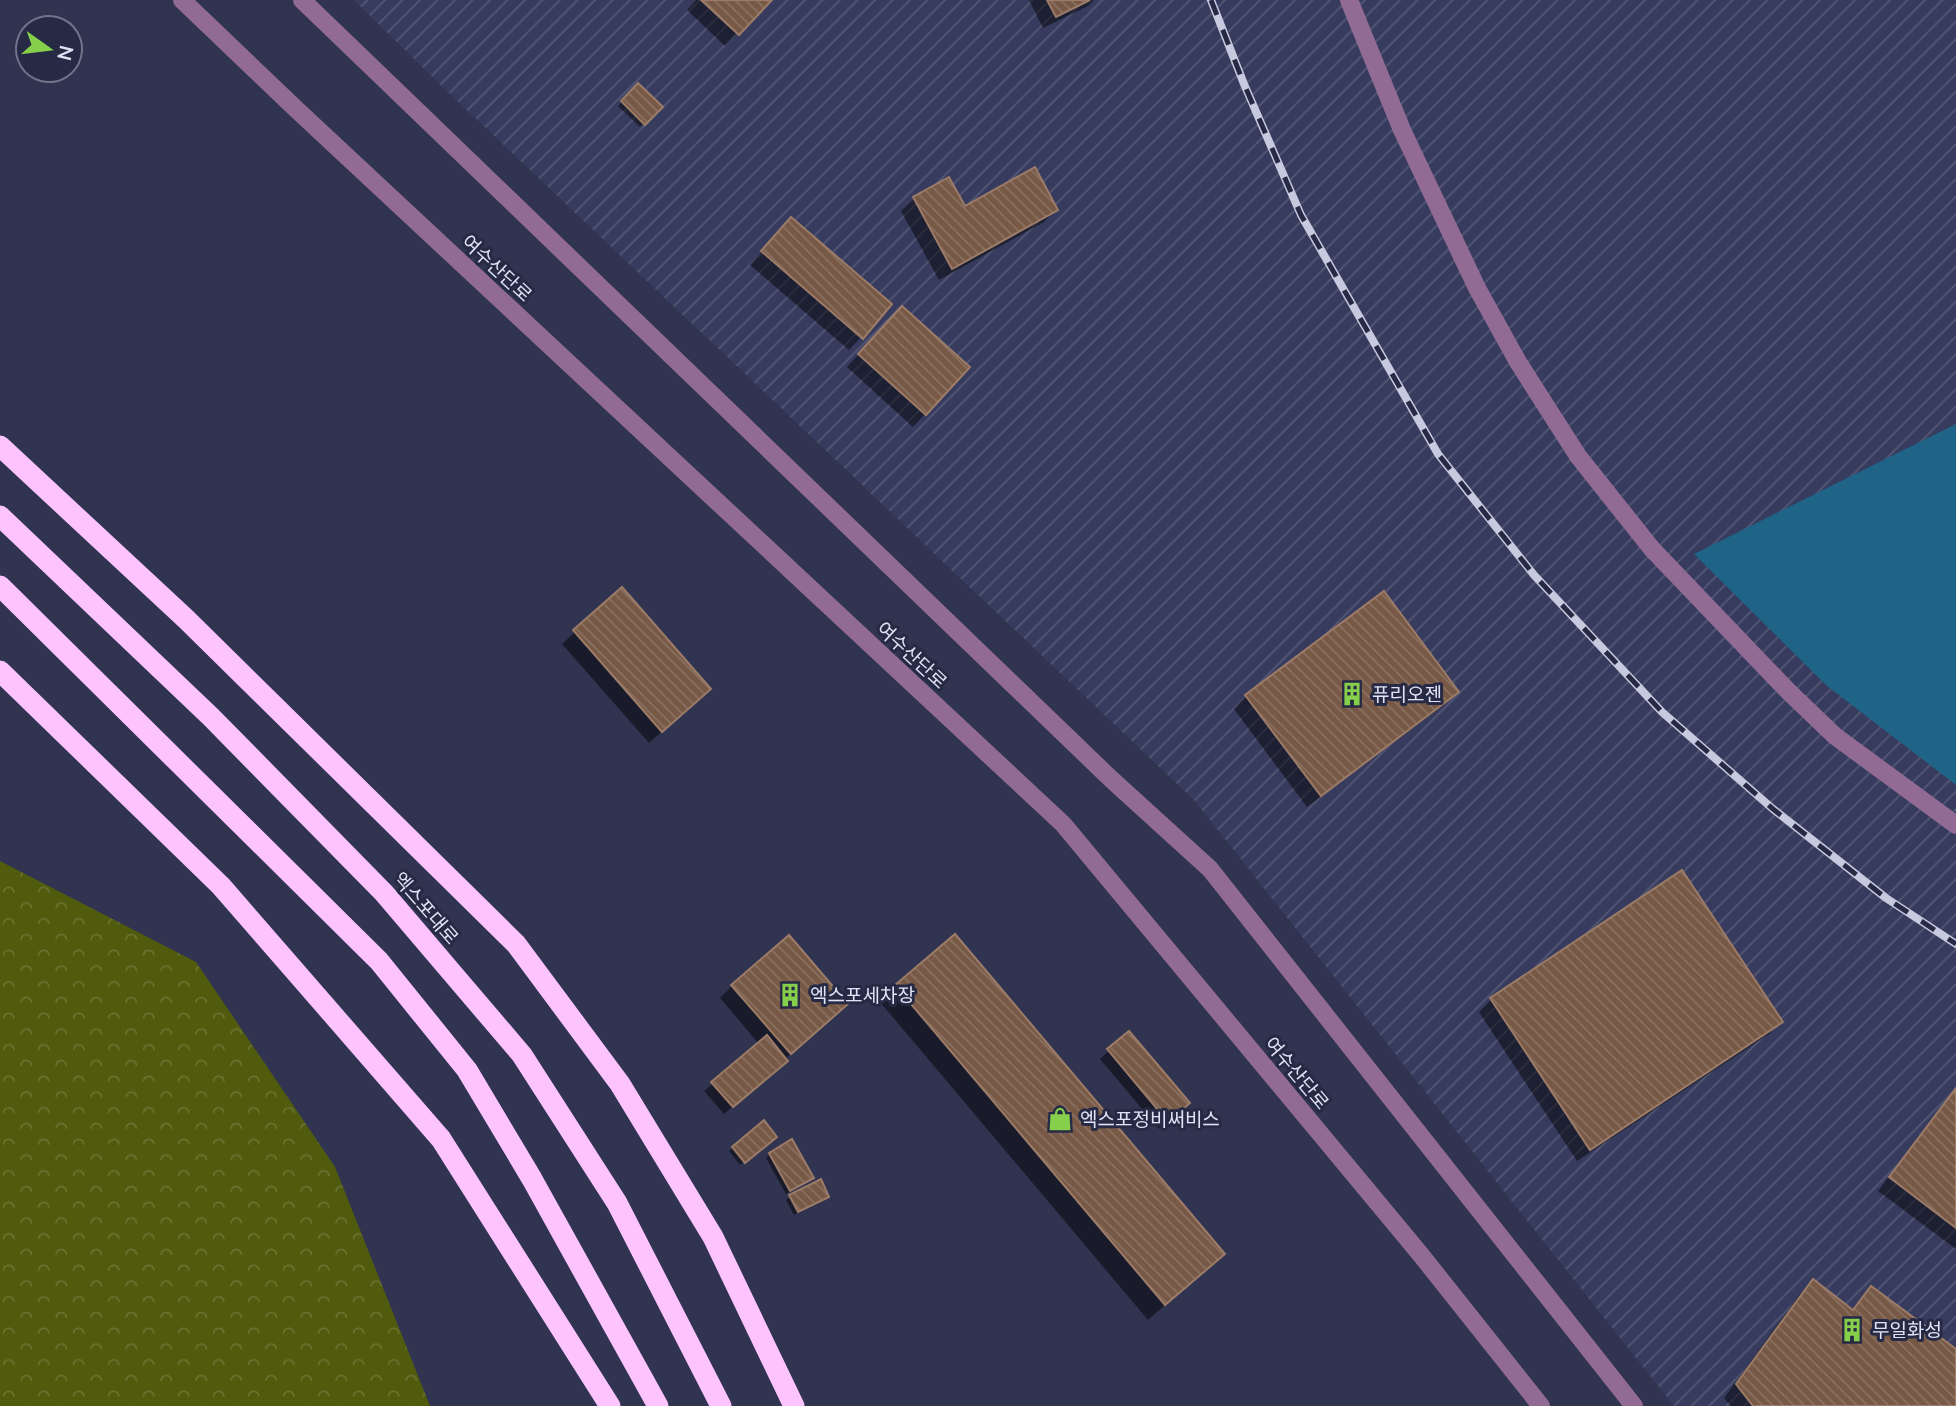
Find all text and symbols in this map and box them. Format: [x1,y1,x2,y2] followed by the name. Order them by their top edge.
[14,14,84,84] north arrow
[53,43,79,63] text: N
[458,229,537,306] street label: 여수산단로
[873,616,952,693] street label: 여수산단로
[1338,680,1366,708] building icon: 퓨리오젠
[1372,682,1442,705] place label: 퓨리오젠
[389,867,464,948] street label: 엑스포대로
[776,981,804,1009] building icon: 엑스포세차장
[810,983,915,1006] place label: 엑스포세차장
[1260,1032,1334,1114] street label: 여수산단로
[1046,1105,1074,1133] shop icon: 엑스포정비써비스
[1080,1107,1220,1130] place label: 엑스포정비써비스
[1838,1316,1866,1344] building icon: 무일화성
[1872,1318,1942,1341] place label: 무일화성

